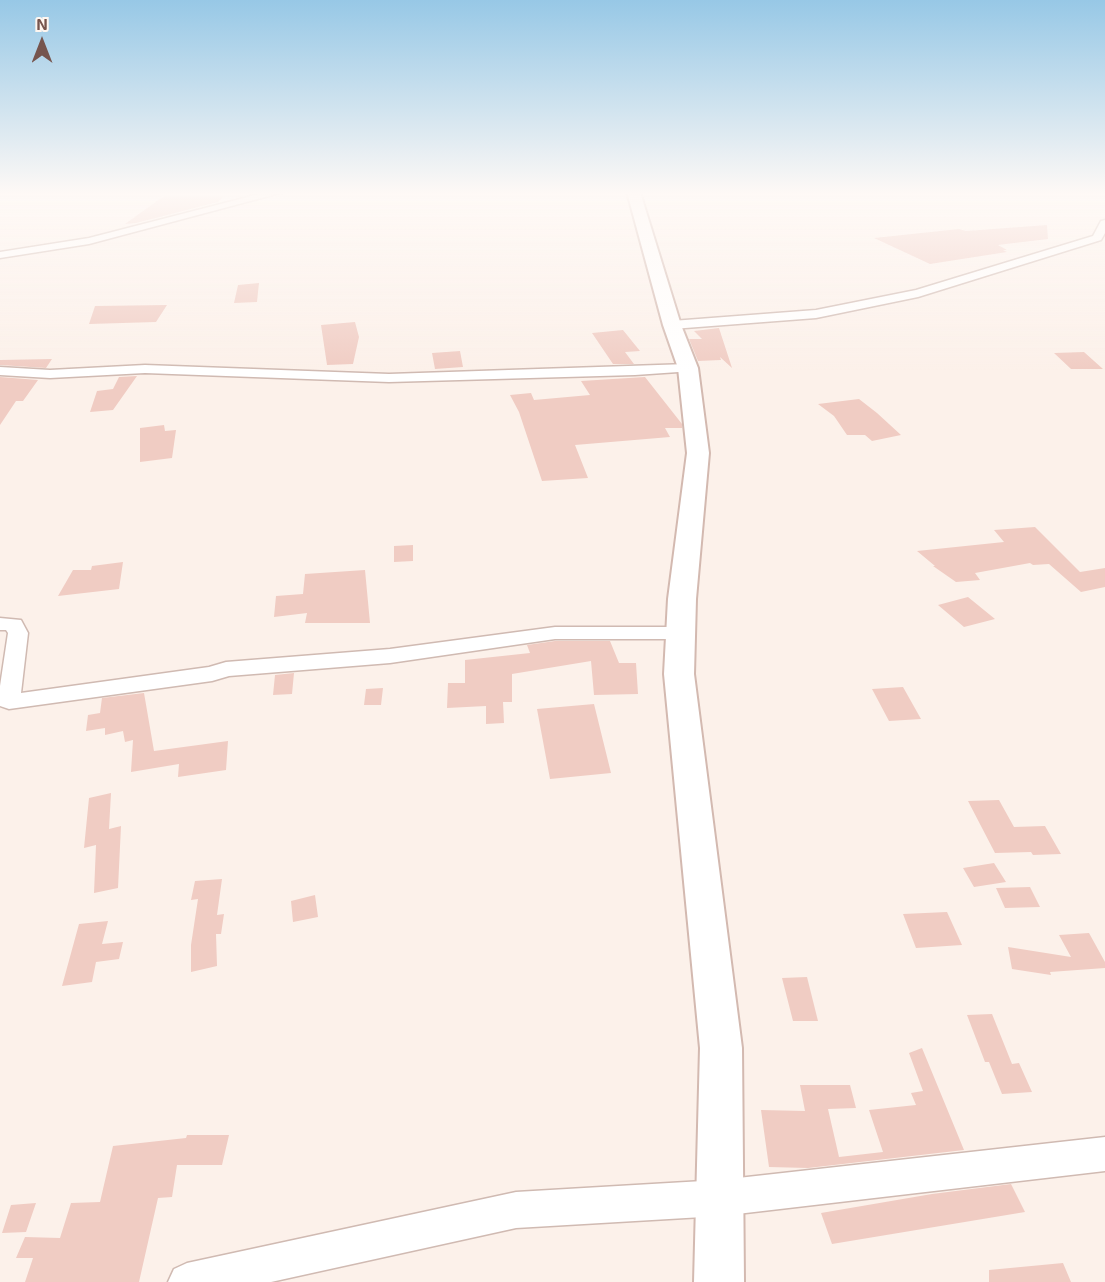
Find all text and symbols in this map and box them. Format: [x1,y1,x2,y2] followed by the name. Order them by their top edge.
[12,12,72,72] north arrow
[36,14,48,33] text: N

